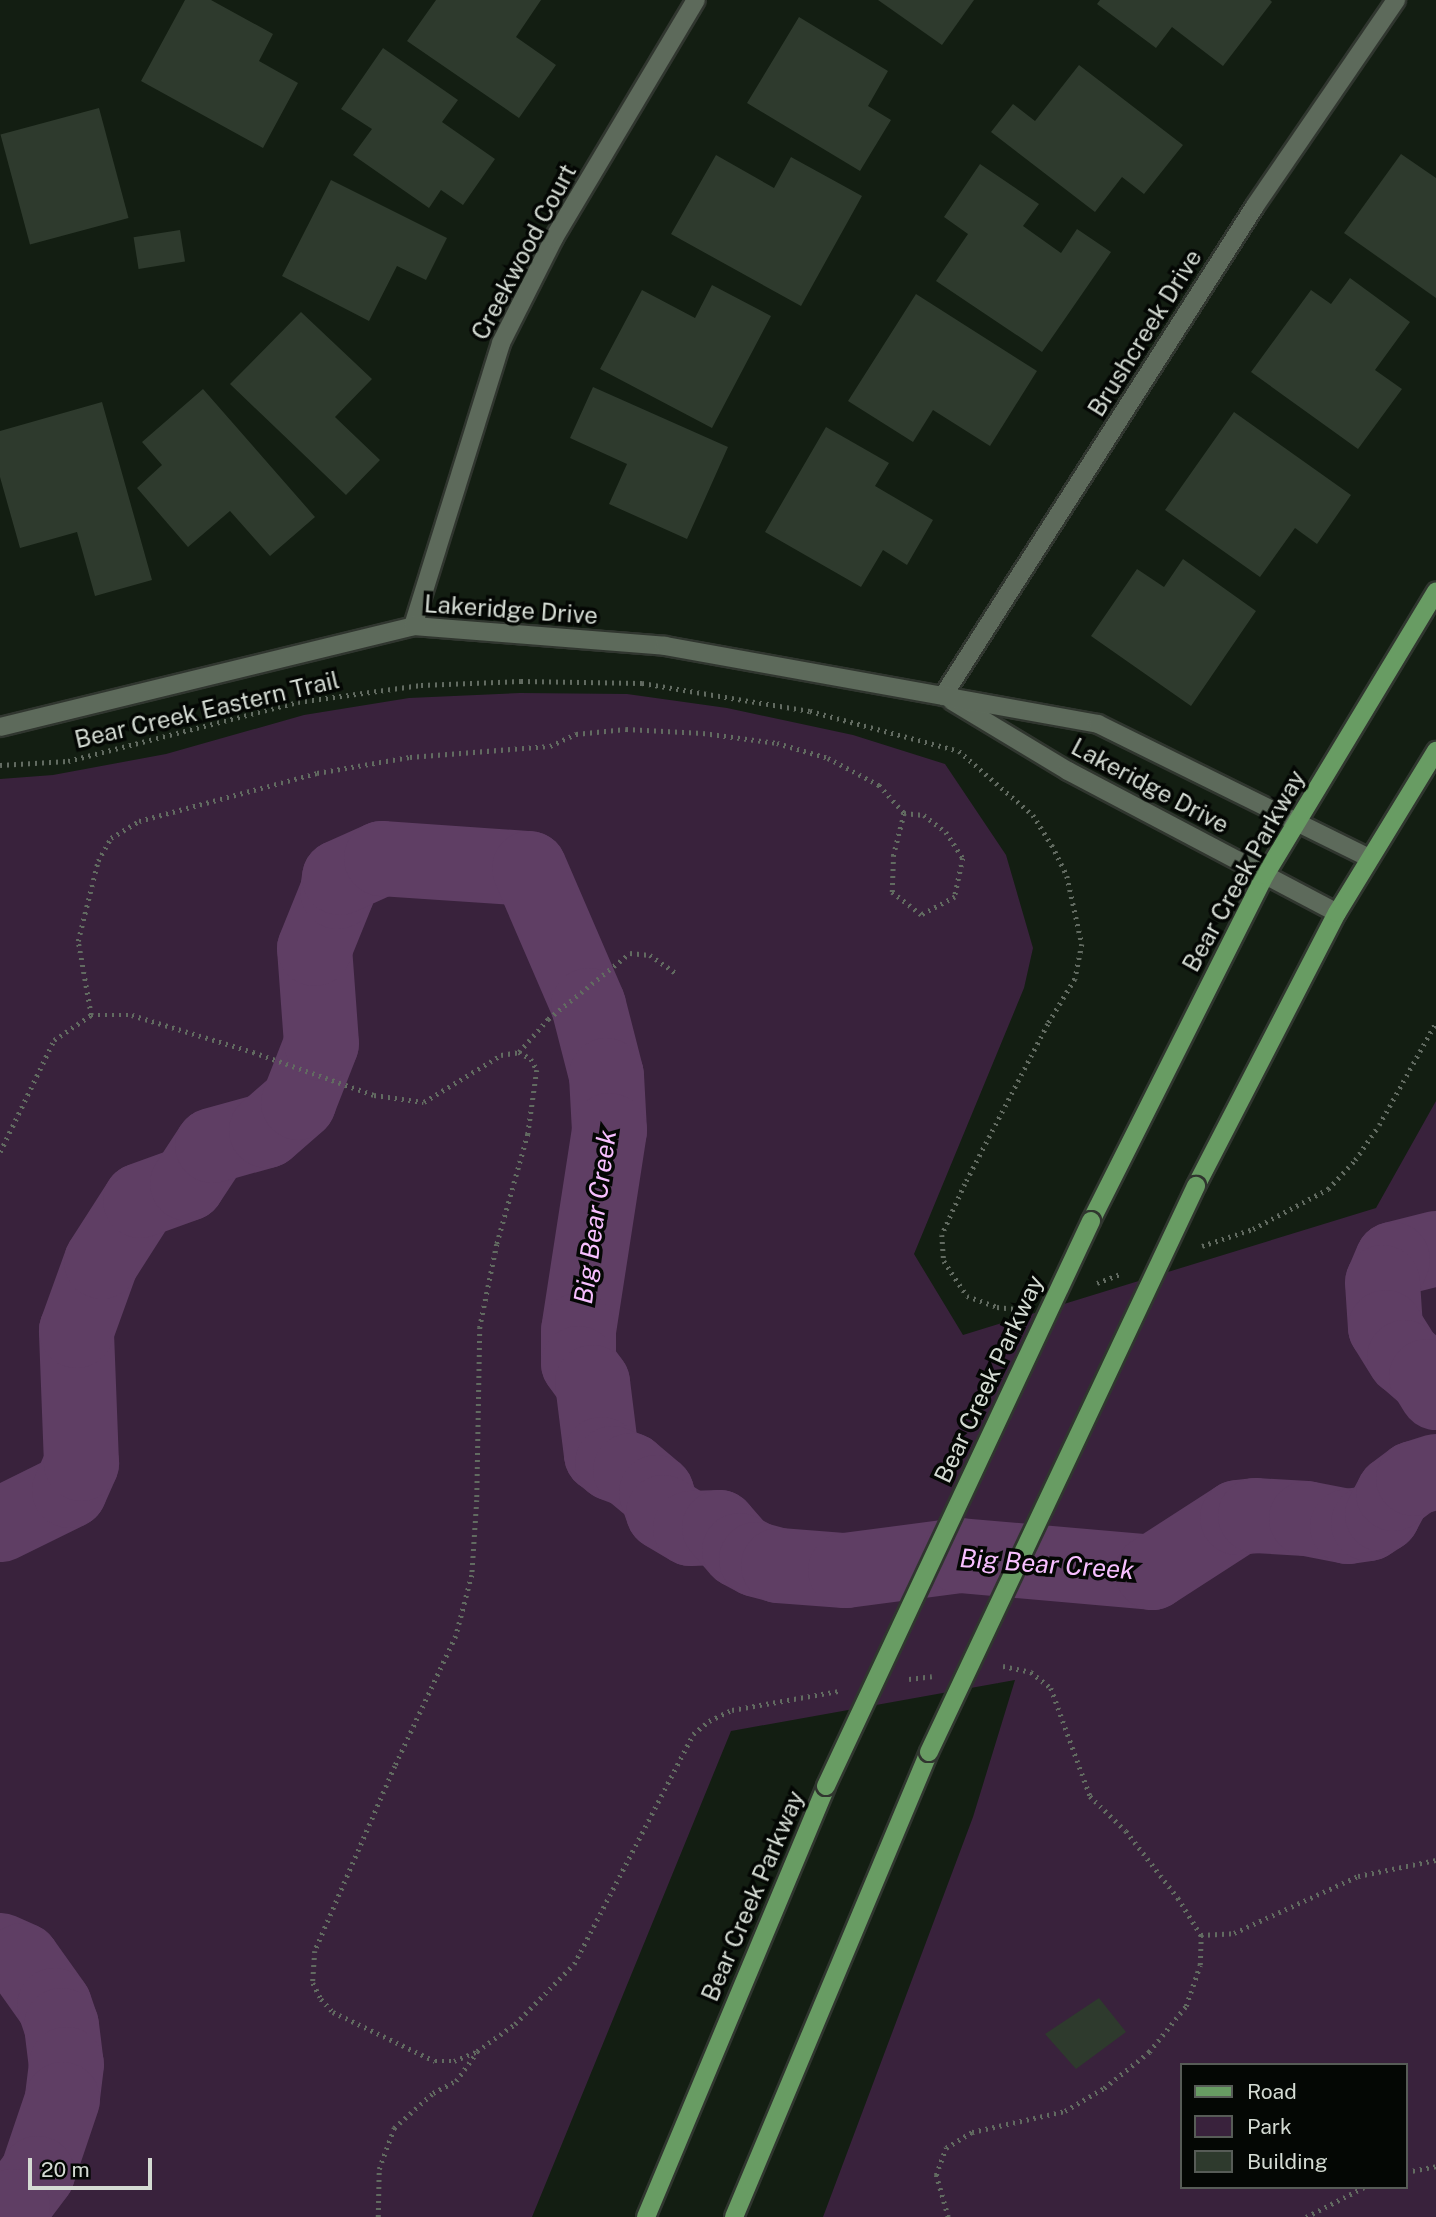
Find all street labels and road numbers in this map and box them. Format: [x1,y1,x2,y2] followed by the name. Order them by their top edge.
[466,159,582,345] street label: Creekwood Court
[1082,244,1208,422] street label: Brushcreek Drive
[423,590,599,630] street label: Lakeridge Drive
[72,666,342,754] street label: Bear Creek Eastern Trail
[1066,732,1234,840] street label: Lakeridge Drive
[1177,765,1311,977] street label: Bear Creek Parkway
[928,1271,1050,1487] street label: Bear Creek Parkway
[696,1786,810,2006] street label: Bear Creek Parkway

